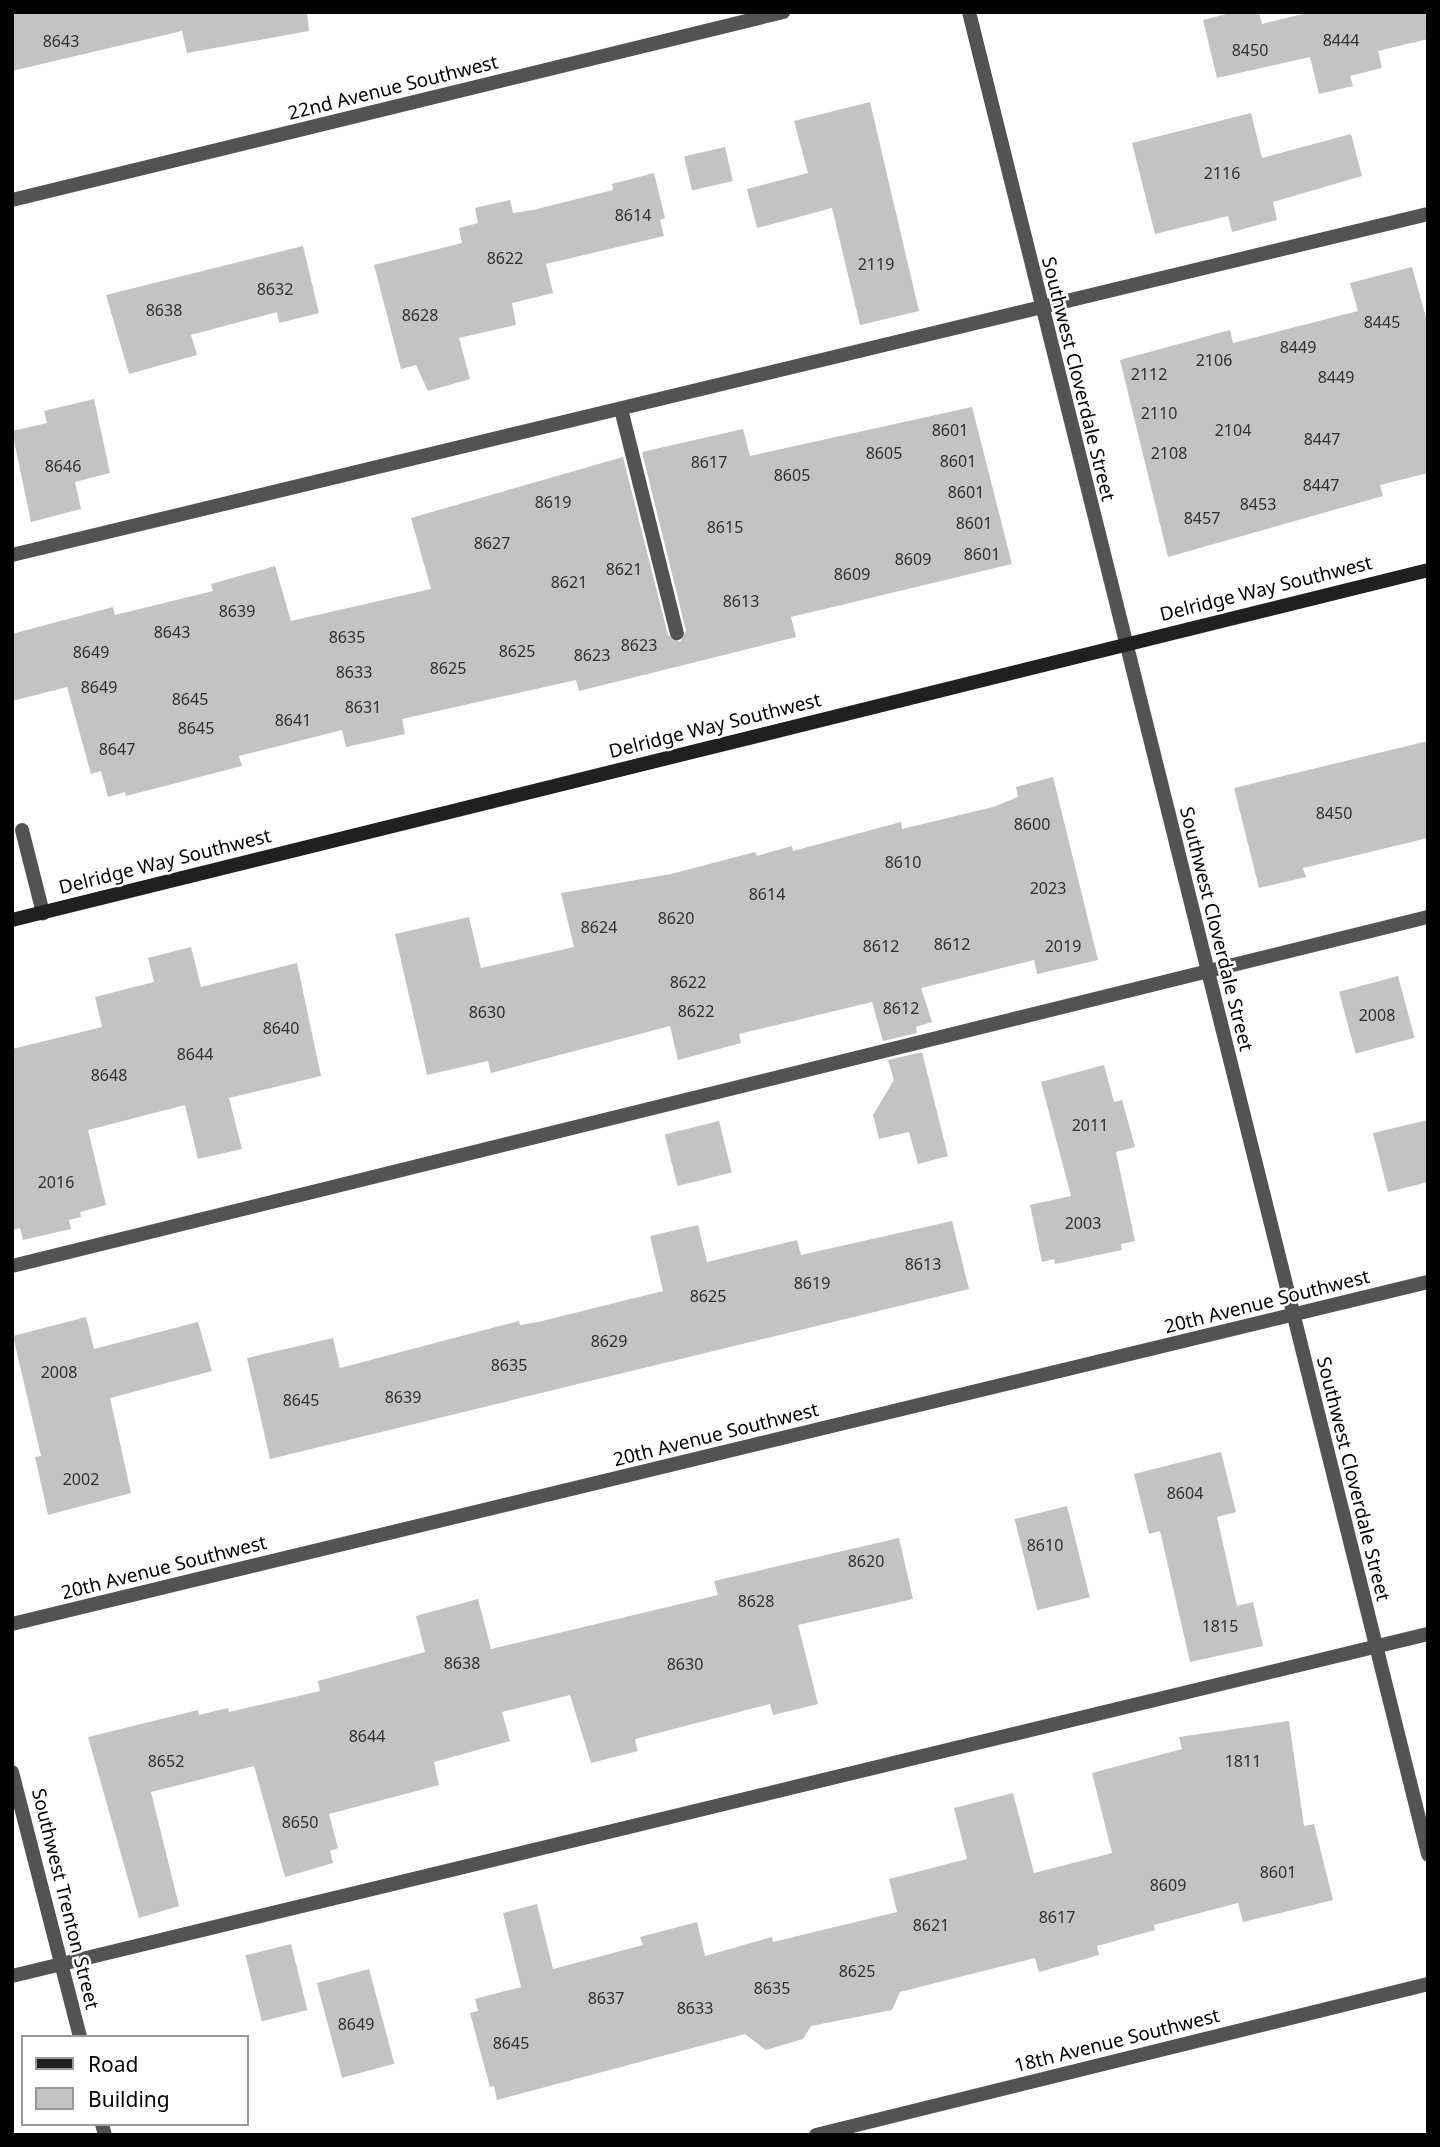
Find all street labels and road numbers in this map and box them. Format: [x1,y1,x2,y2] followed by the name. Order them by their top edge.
[286,51,500,125] street label: 22nd Avenue Southwest
[1037,255,1119,503] street label: Southwest Cloverdale Street
[1158,552,1374,626] street label: Delridge Way Southwest
[607,689,823,763] street label: Delridge Way Southwest
[1175,805,1257,1053] street label: Southwest Cloverdale Street
[57,825,273,899] street label: Delridge Way Southwest
[1162,1265,1372,1339] street label: 20th Avenue Southwest
[1312,1355,1394,1603] street label: Southwest Cloverdale Street
[611,1398,821,1472] street label: 20th Avenue Southwest
[59,1531,269,1605] street label: 20th Avenue Southwest
[27,1786,103,2012] street label: Southwest Trenton Street
[1012,2004,1222,2078] street label: 18th Avenue Southwest

